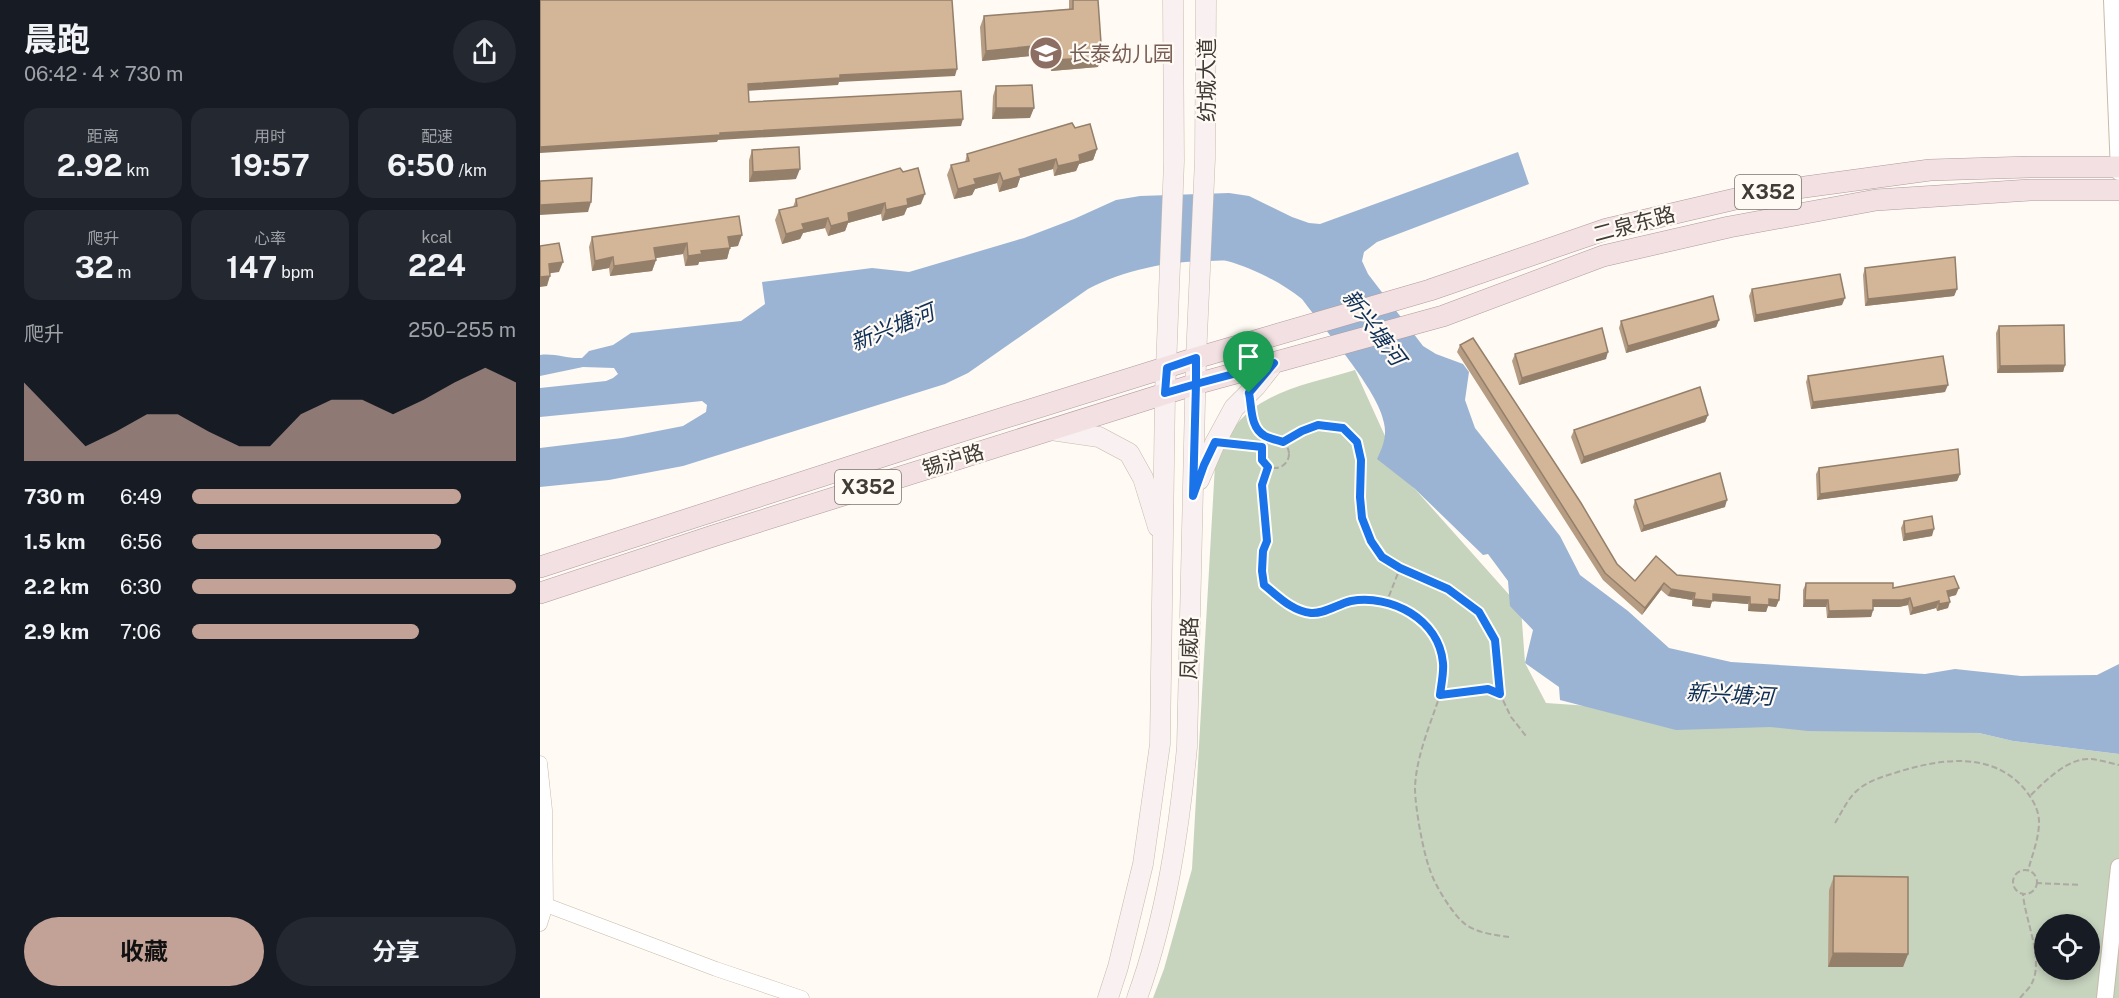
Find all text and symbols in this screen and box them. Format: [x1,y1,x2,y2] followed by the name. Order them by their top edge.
[24,20,90,58] text: 晨跑
[453,20,516,83] button: share
[1028,35,1064,71] school or university icon: 长泰幼儿园
[1194,38,1219,122] street label: 纺城大道
[1069,41,1174,66] place label: 长泰幼儿园
[24,62,183,86] text: 06:42 · 4 × 730 m
[87,127,119,146] text: 距离
[254,127,286,146] text: 用时
[421,127,453,146] text: 配速
[57,147,123,183] text: 2.92
[230,147,310,183] text: 19:57
[387,147,455,183] text: 6:50
[123,161,149,180] text: km
[455,161,487,180] text: /km
[1735,175,1801,209] road number: X352
[1590,201,1678,247] street label: 二泉东路
[422,228,452,247] text: kcal
[87,229,119,248] text: 爬升
[254,229,286,248] text: 心率
[408,247,466,283] text: 224
[75,249,114,285] text: 32
[226,249,277,285] text: 147
[114,263,131,282] text: m
[277,263,314,282] text: bpm
[1337,284,1413,373] water label: 新兴塘河
[846,297,941,356] water label: 新兴塘河
[408,318,516,342] text: 250–255 m
[24,322,64,346] text: 爬升
[1223,331,1274,393] pin
[1232,340,1265,373] icon: arrive
[919,439,987,481] street label: 锡沪路
[835,470,901,504] road number: X352
[24,485,85,509] text: 730 m
[120,485,162,509] text: 6:49
[24,530,85,554] text: 1.5 km
[120,530,162,554] text: 6:56
[24,575,89,599] text: 2.2 km
[120,575,162,599] text: 6:30
[1176,616,1202,680] street label: 凤威路
[24,620,89,644] text: 2.9 km
[120,620,161,644] text: 7:06
[1685,679,1779,709] water label: 新兴塘河
[2034,914,2100,980] map controls
[2034,914,2100,980] button: locate
[24,917,264,986] button: 收藏
[276,917,516,986] button: 分享

